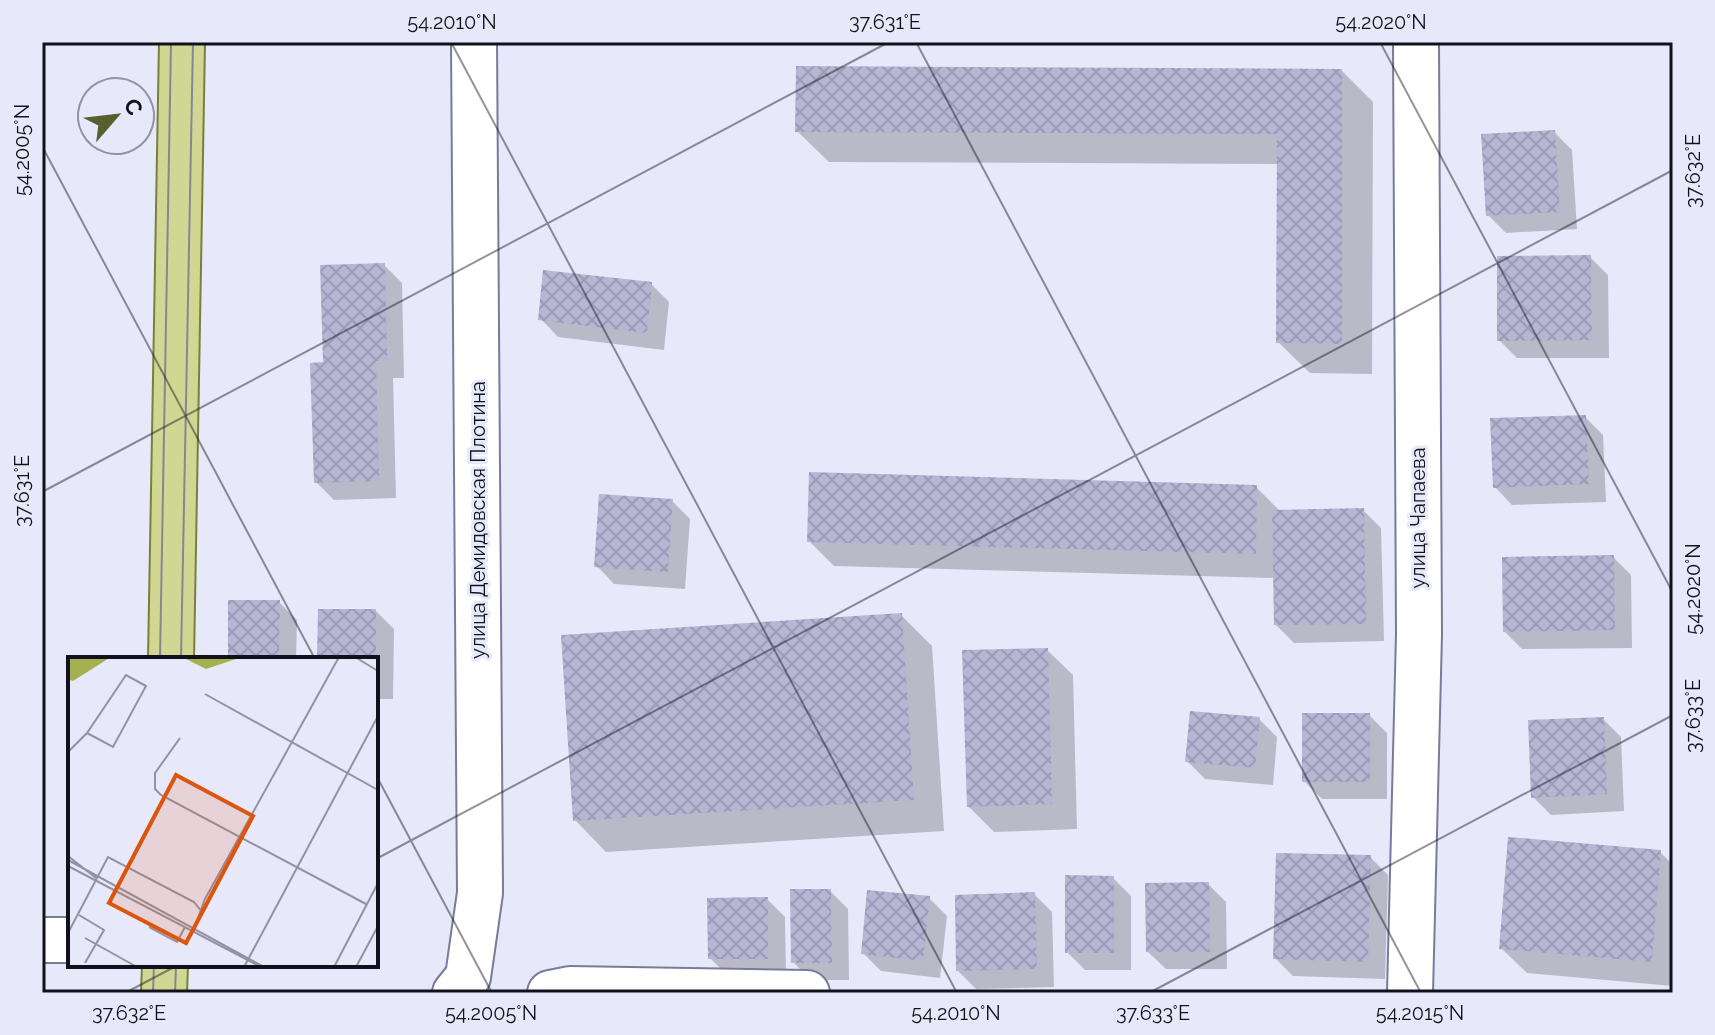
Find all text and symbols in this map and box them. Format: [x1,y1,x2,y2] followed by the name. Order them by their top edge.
[407,10,497,34] text: 54.2010°N
[849,10,921,34] text: 37.631°E
[1335,10,1427,34] text: 54.2020°N
[76,76,156,156] north arrow
[119,94,149,119] text: С
[10,104,34,196] text: 54.2005°N
[1681,134,1705,208] text: 37.632°E
[466,381,490,659] street label: улица Демидовская Плотина
[1406,447,1430,589] street label: улица Чапаева
[10,455,34,527] text: 37.631°E
[1681,543,1705,635] text: 54.2020°N
[68,657,378,967] inset map
[1681,679,1705,753] text: 37.633°E
[92,1001,166,1025] text: 37.632°E
[445,1001,537,1025] text: 54.2005°N
[911,1001,1001,1025] text: 54.2010°N
[1116,1001,1190,1025] text: 37.633°E
[1376,1001,1464,1025] text: 54.2015°N

